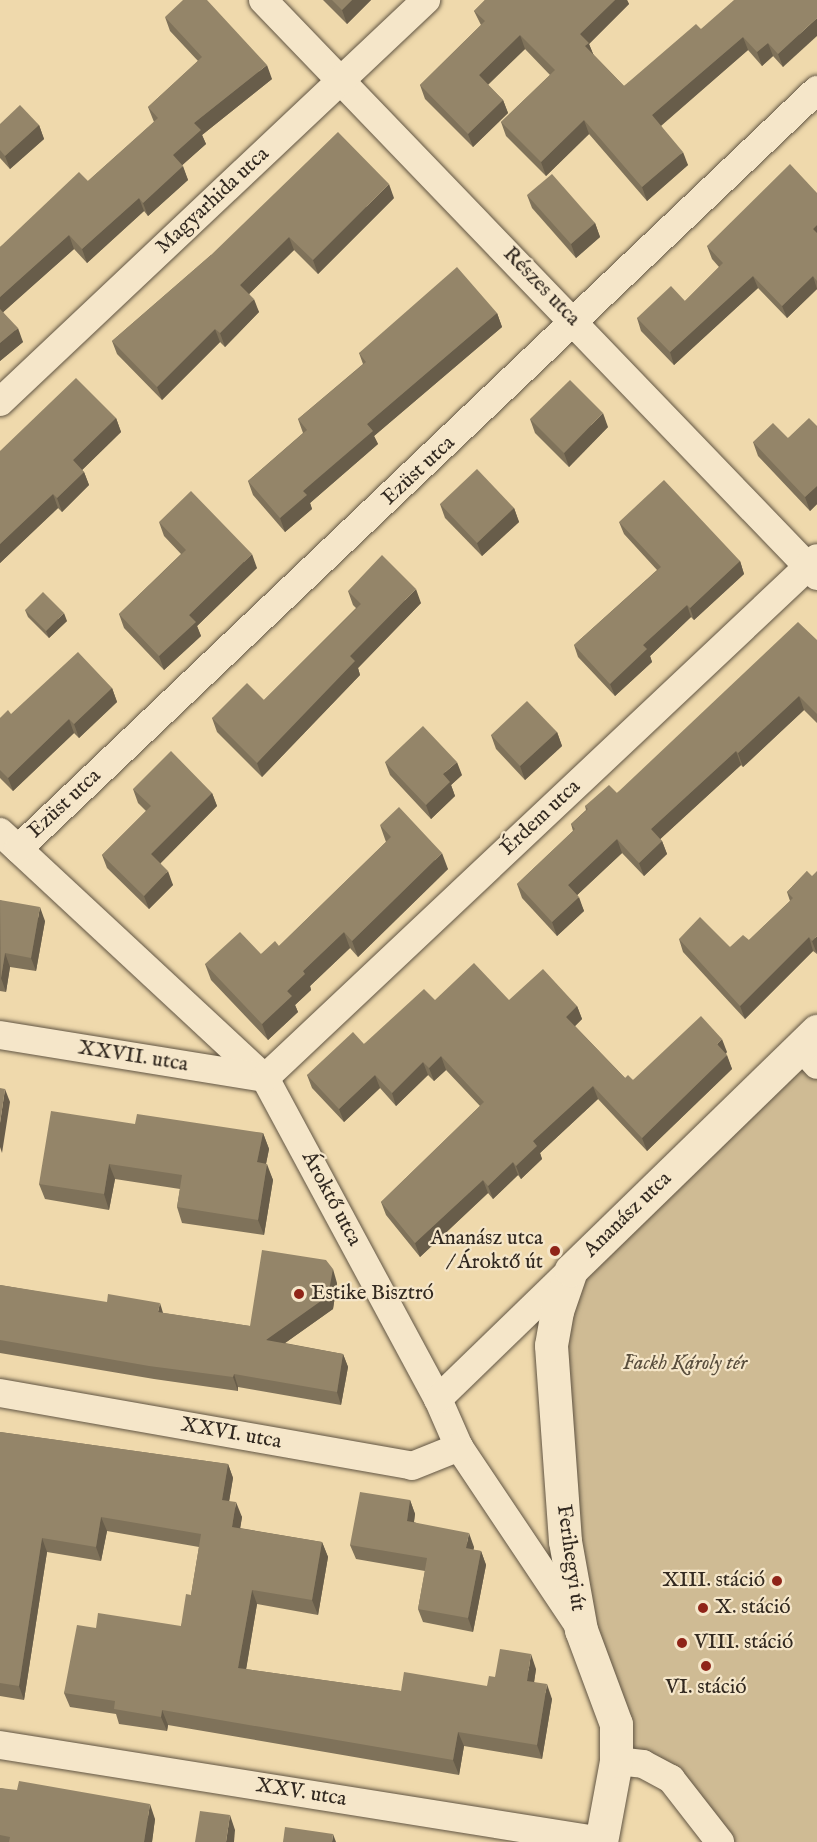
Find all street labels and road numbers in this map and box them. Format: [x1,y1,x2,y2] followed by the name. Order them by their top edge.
[151,142,275,260] street label: Magyarhida utca
[497,242,585,332] street label: Részes utca
[377,431,461,511] street label: Ezüst utca
[23,764,107,844] street label: Ezüst utca
[496,775,586,861] street label: Érdem utca
[76,1036,190,1078] street label: XXVII. utca
[296,1147,366,1251] street label: Ároktő utca
[579,1167,677,1263] street label: Ananász utca
[179,1413,283,1455] street label: XXVI. utca
[550,1503,590,1613] street label: Ferihegyi út
[254,1773,348,1813] street label: XXV. utca

